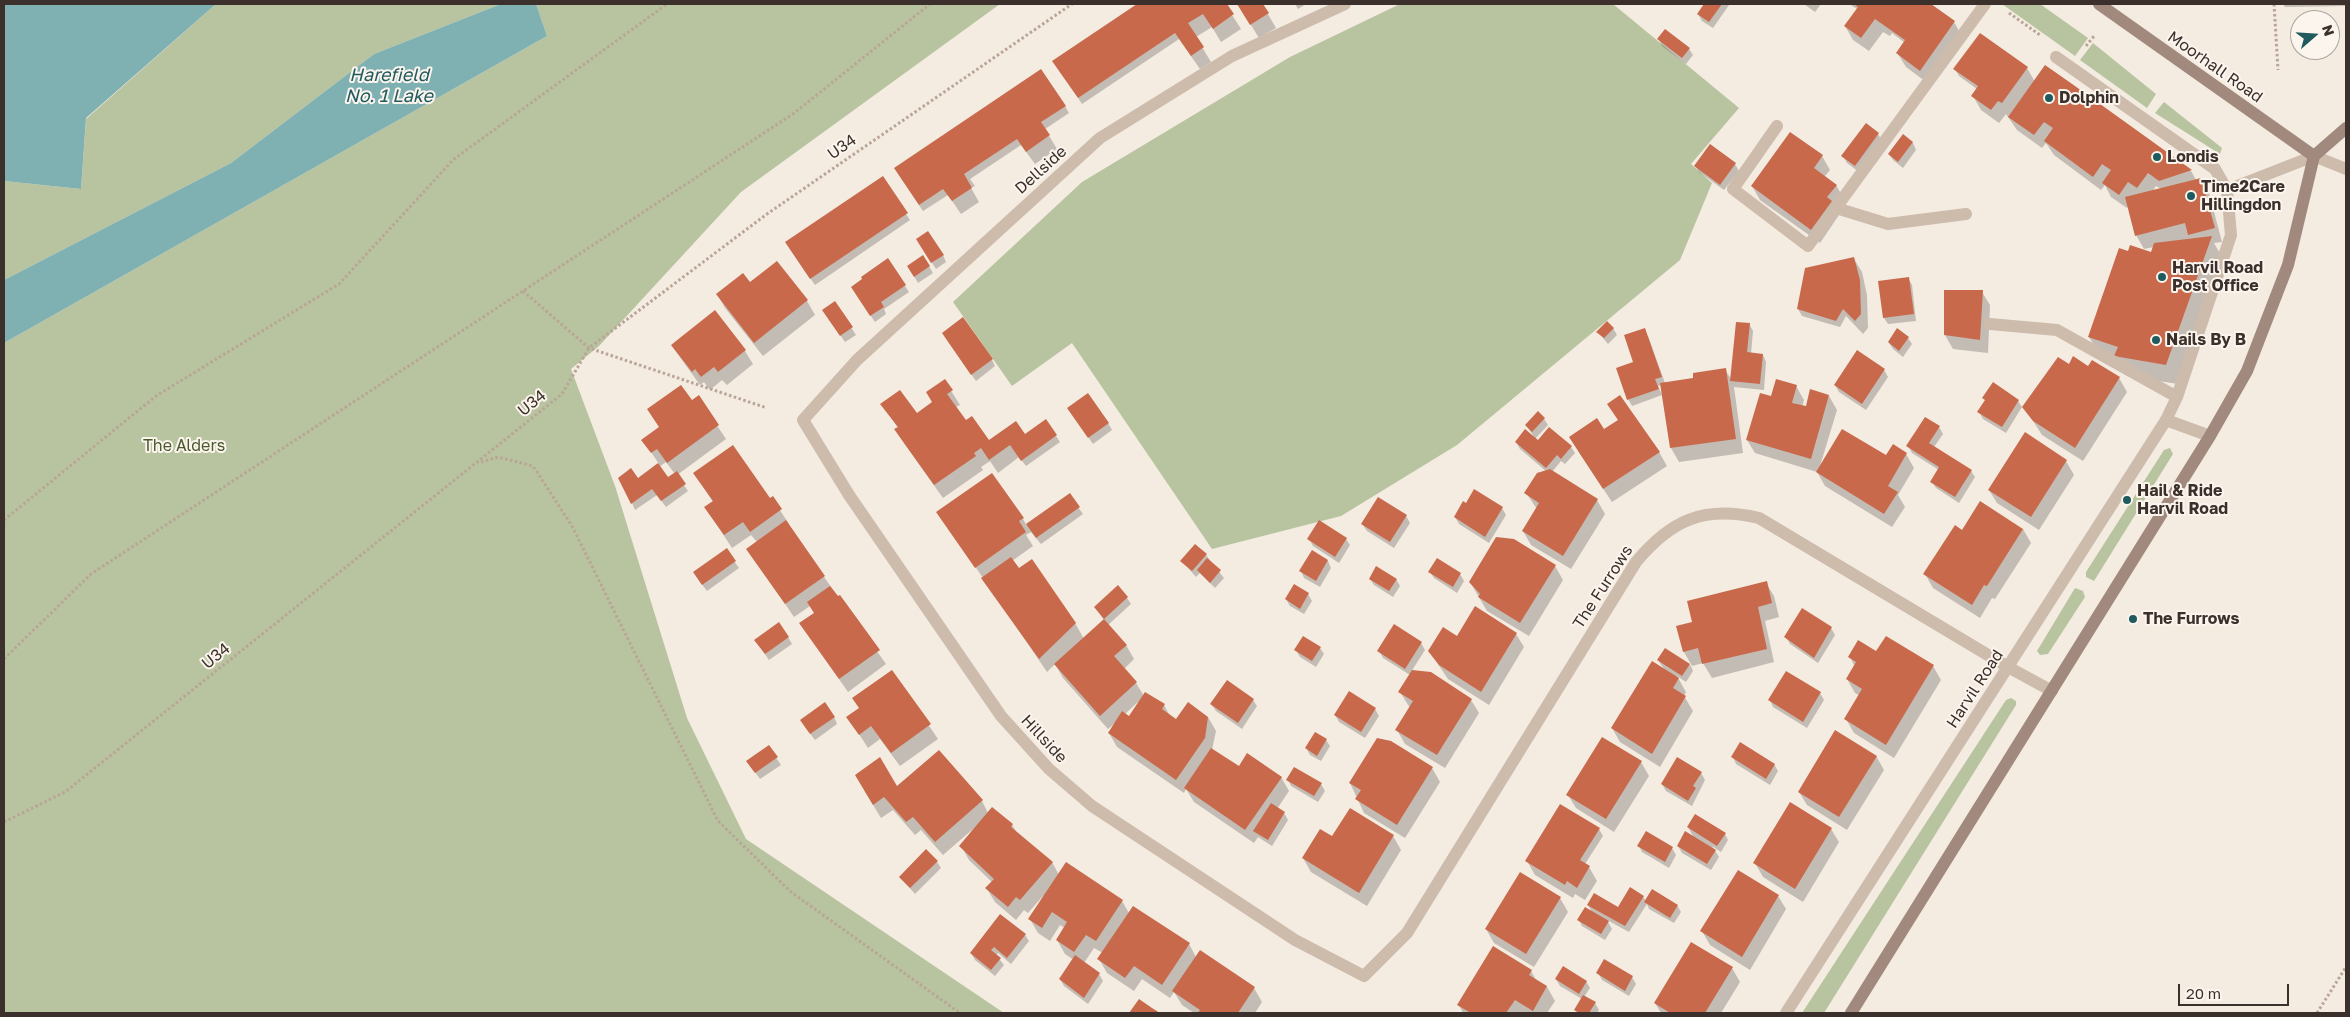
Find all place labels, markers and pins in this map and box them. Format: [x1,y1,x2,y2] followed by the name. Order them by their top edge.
[2059,88,2119,108] place label: Dolphin
[2043,92,2055,104] marker: Dolphin
[2167,147,2219,167] place label: Londis
[2151,151,2163,163] marker: Londis
[2201,177,2285,215] place label: Time2Care Hillingdon
[2185,190,2197,202] marker: Time2Care Hillingdon
[2172,258,2263,296] place label: Harvil Road Post Office
[2156,271,2168,283] marker: Harvil Road Post Office
[2166,330,2246,350] place label: Nails By B
[2150,334,2162,346] marker: Nails By B
[2137,481,2228,519] place label: Hail & Ride Harvil Road
[2121,494,2133,506] marker: Hail & Ride Harvil Road
[2143,609,2239,629] place label: The Furrows
[2127,613,2139,625] marker: The Furrows

